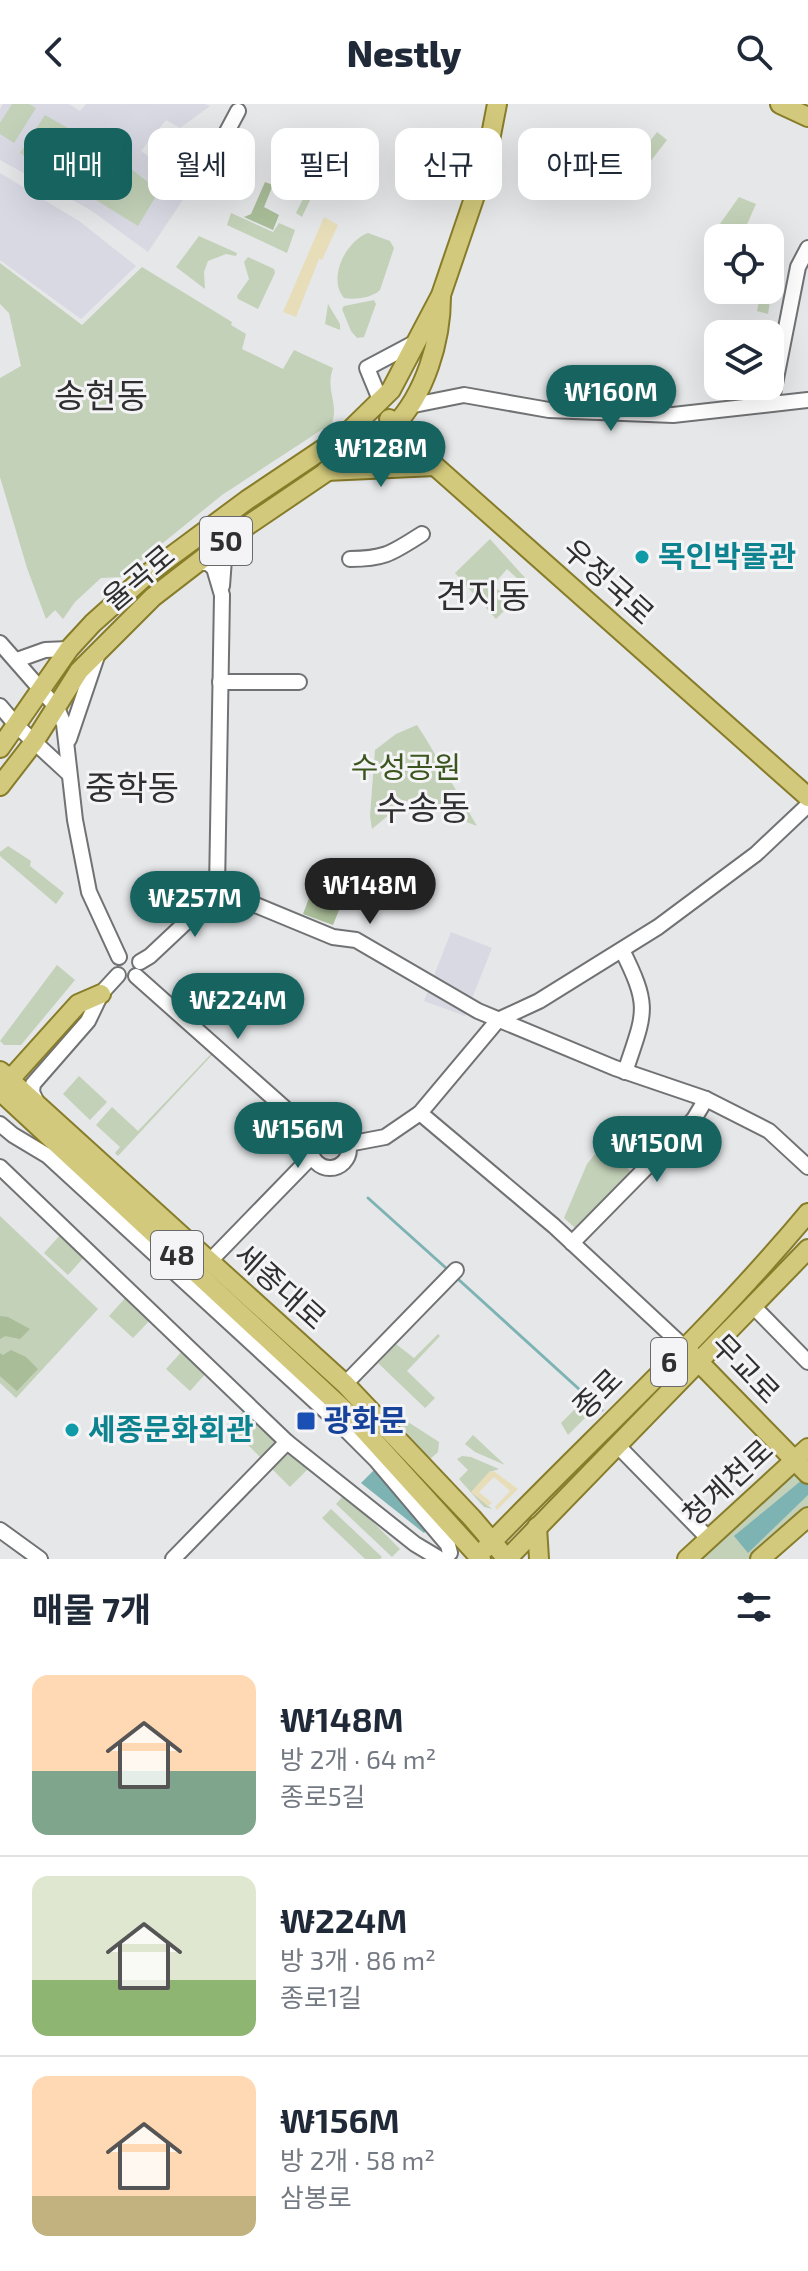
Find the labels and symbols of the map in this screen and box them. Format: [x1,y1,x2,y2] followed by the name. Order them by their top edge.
[555,365,667,433] pin: ₩160M
[54,374,148,415] district label: 송현동
[325,421,437,489] pin: ₩128M
[200,517,252,565] road number: 50
[556,530,662,631] street label: 우정국로
[94,536,181,617] street label: 율곡로
[658,537,796,573] place label: 목인박물관
[633,548,651,566] marker: 목인박물관
[436,574,530,615] district label: 견지동
[351,748,461,784] park label: 수성공원
[85,766,179,807] district label: 중학동
[376,786,470,827] district label: 수송동
[314,858,426,926] pin: ₩148M
[139,871,251,939] pin: ₩257M
[182,973,294,1041] pin: ₩224M
[242,1102,354,1170] pin: ₩156M
[601,1116,713,1184] pin: ₩150M
[151,1231,203,1279] road number: 48
[228,1235,334,1336] street label: 세종대로
[705,1325,788,1410] street label: 무교로
[651,1338,687,1386] road number: 6
[564,1360,629,1425] street label: 종로
[324,1401,407,1437] place label: 광화문
[88,1410,254,1446] place label: 세종문화회관
[295,1410,317,1432] marker: 광화문
[63,1421,81,1439] marker: 세종문화회관
[674,1431,779,1532] street label: 청계천로

